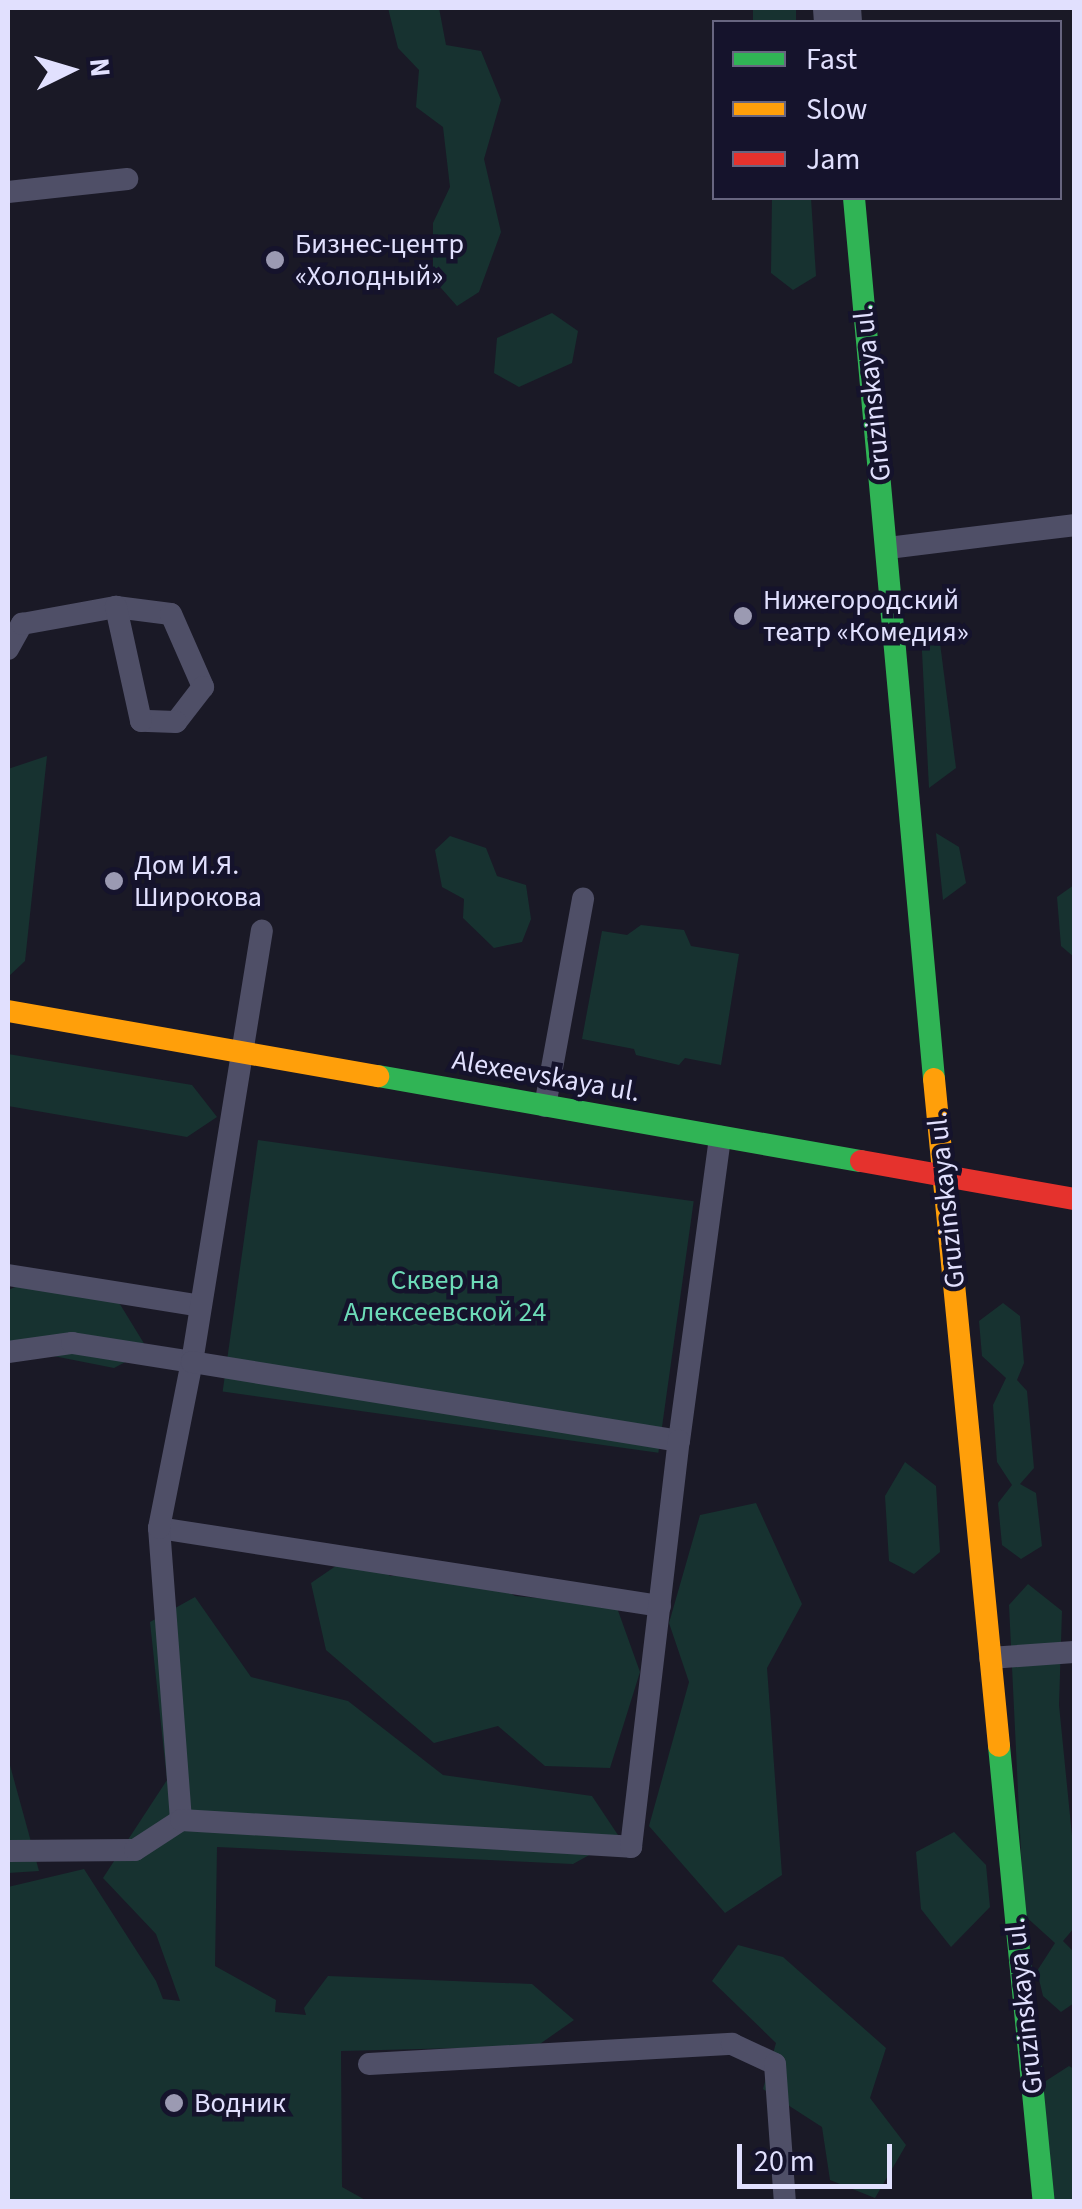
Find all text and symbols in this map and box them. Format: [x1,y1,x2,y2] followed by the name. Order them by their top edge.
[20,20,120,120] north arrow
[712,20,1062,200] legend
[806,38,857,81] text: Fast
[79,56,121,78] text: N
[806,88,867,131] text: Slow
[806,138,860,181] text: Jam
[295,227,464,293] place label: Бизнес-центр «Холодный»
[264,249,286,271] marker: Бизнес-центр «Холодный»
[846,303,898,483] street label: Gruzinskaya ul.
[763,583,969,649] place label: Нижегородский театр «Комедия»
[732,605,754,627] marker: Нижегородский театр «Комедия»
[134,848,262,914] place label: Дом И.Я. Широкова
[103,870,125,892] marker: Дом И.Я. Широкова
[450,1043,642,1109] street label: Alexeevskaya ul.
[920,1110,972,1290] street label: Gruzinskaya ul.
[344,1263,546,1329] park label: Сквер на Алексеевской 24
[998,1916,1050,2096] street label: Gruzinskaya ul.
[194,2086,286,2120] place label: Водник
[163,2092,185,2114] marker: Водник
[742,2124,897,2186] scale bar
[754,2140,815,2183] text: 20 m

